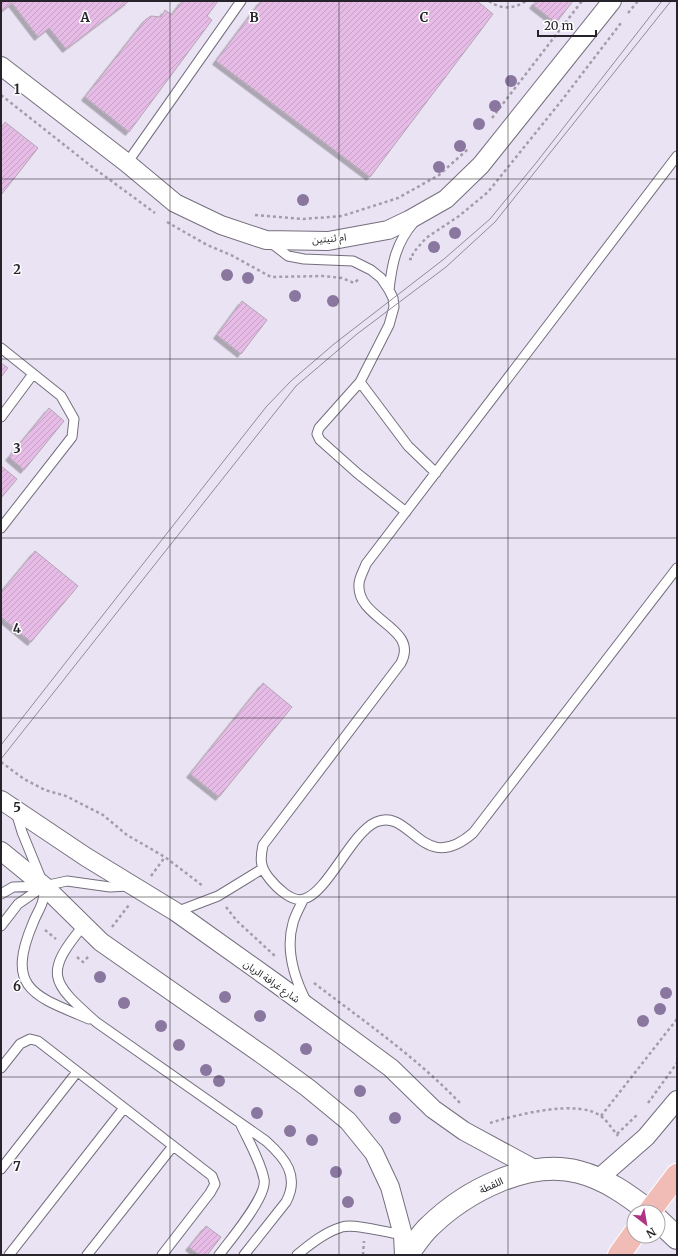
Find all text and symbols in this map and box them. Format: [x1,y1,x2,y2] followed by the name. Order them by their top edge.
[79,9,90,26] text: A
[249,9,259,26] text: B
[420,9,429,26] text: C
[538,12,596,38] scale bar
[544,18,573,33] text: 20 m
[14,81,20,98] text: 1
[311,231,347,248] street label: ام ثنيتين
[13,261,21,278] text: 2
[13,440,21,457] text: 3
[13,620,22,637] text: 4
[13,799,21,816] text: 5
[240,957,303,1007] street label: شارع غرافة الريان
[13,978,21,995] text: 6
[13,1158,21,1175] text: 7
[477,1174,505,1196] street label: اللقطة
[626,1204,666,1244] north arrow
[644,1224,658,1241] text: N

